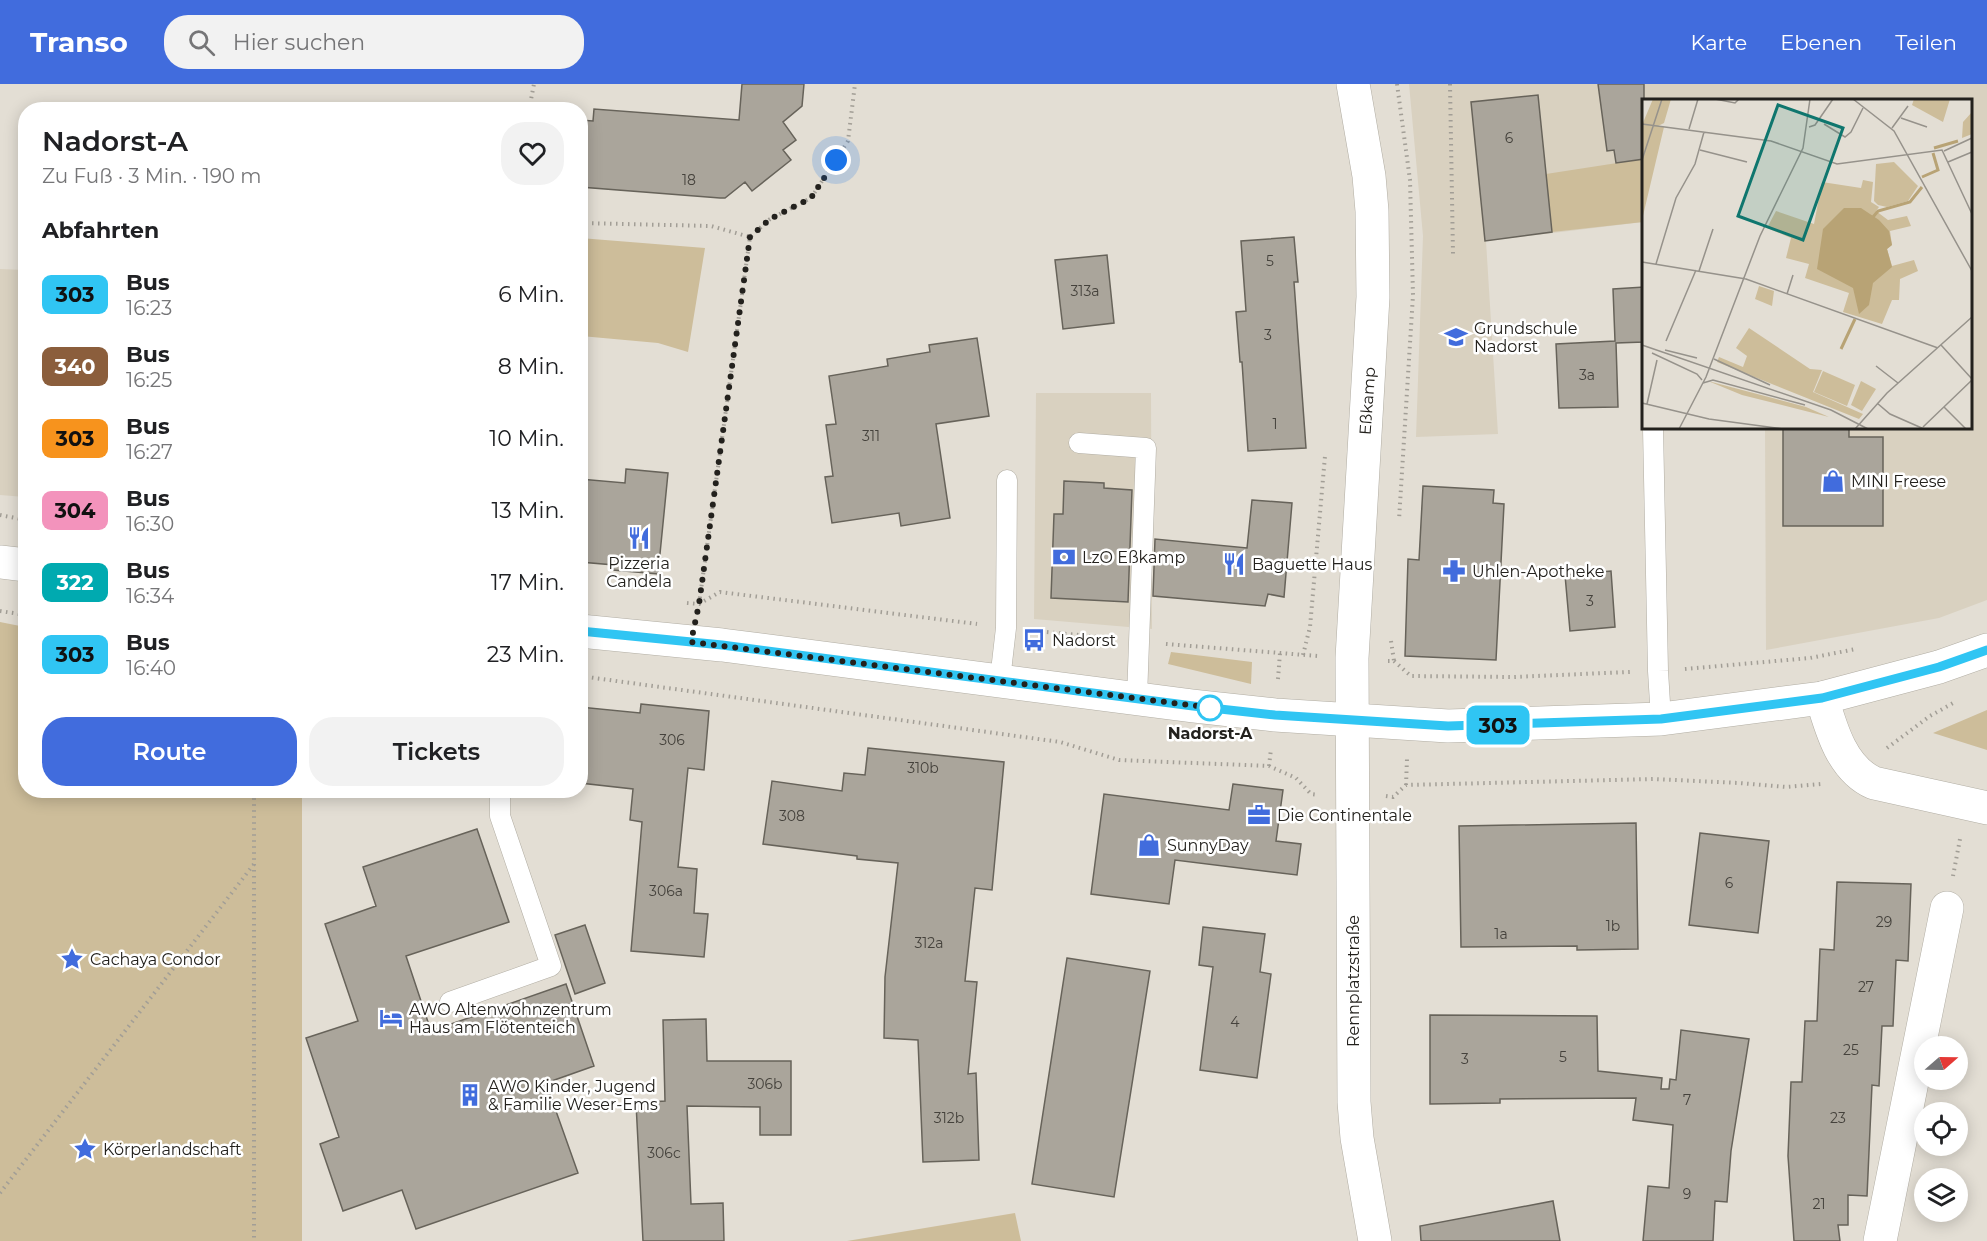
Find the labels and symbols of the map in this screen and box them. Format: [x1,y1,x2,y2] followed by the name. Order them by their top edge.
[1642,99,1972,429] inset map
[1505,129,1514,147] house number: 6
[821,145,851,175] your location
[682,171,696,189] house number: 18
[1266,252,1274,270] house number: 5
[1070,282,1100,300] house number: 313a
[1474,319,1577,356] place label: Grundschule Nadorst
[1443,324,1469,350] school or university icon: Grundschule Nadorst
[1264,326,1272,344] house number: 3
[1356,366,1379,436] street label: Eßkamp
[1579,366,1595,384] house number: 3a
[1272,415,1278,433] house number: 1
[862,427,880,445] house number: 311
[1820,468,1846,494] shop icon: MINI Freese
[1851,472,1946,491] place label: MINI Freese
[626,525,652,551] restaurant icon: Pizzeria Candela
[1051,544,1077,570] bank icon: LzO Eßkamp
[1082,548,1185,567] place label: LzO Eßkamp
[1221,551,1247,577] restaurant icon: Baguette Haus
[606,554,672,591] place label: Pizzeria Candela
[1252,555,1372,574] place label: Baguette Haus
[1441,558,1467,584] pharmacy icon: Uhlen-Apotheke
[1472,562,1604,581] place label: Uhlen-Apotheke
[1586,592,1594,610] house number: 3
[1021,627,1047,653] bus stop icon: Nadorst
[1052,631,1117,650] place label: Nadorst
[1197,695,1223,721] marker: Nadorst-A
[1464,706,1532,744] line badge: 303
[1168,724,1253,743] place label: Nadorst-A
[659,731,685,749] house number: 306
[907,759,939,777] house number: 310b
[1246,802,1272,828] office icon: Die Continentale
[1277,806,1412,825] place label: Die Continentale
[779,807,805,825] house number: 308
[1136,832,1162,858] shop icon: SunnyDay
[1167,836,1249,855] place label: SunnyDay
[1725,874,1734,892] house number: 6
[649,882,683,900] house number: 306a
[1876,913,1892,931] house number: 29
[1344,915,1363,1047] street label: Rennplatzstraße
[1606,917,1620,935] house number: 1b
[1494,925,1508,943] house number: 1a
[914,934,944,952] house number: 312a
[59,946,85,972] place icon: Cachaya Condor
[90,950,221,969] place label: Cachaya Condor
[1858,978,1874,996] house number: 27
[409,1000,612,1037] place label: AWO Altenwohnzentrum Haus am Flötenteich
[378,1005,404,1031] hotel icon: AWO Altenwohnzentrum Haus am Flötenteich
[1230,1013,1240,1031] house number: 4
[1914,1036,1968,1090] north arrow
[1843,1041,1859,1059] house number: 25
[1559,1048,1567,1066] house number: 5
[1461,1050,1469,1068] house number: 3
[747,1075,783,1093] house number: 306b
[488,1077,658,1114] place label: AWO Kinder, Jugend & Familie Weser-Ems
[457,1082,483,1108] building icon: AWO Kinder, Jugend & Familie Weser-Ems
[1683,1091,1691,1109] house number: 7
[934,1109,964,1127] house number: 312b
[1830,1109,1846,1127] house number: 23
[72,1136,98,1162] place icon: Körperlandschaft
[103,1140,242,1159] place label: Körperlandschaft
[647,1144,681,1162] house number: 306c
[1683,1185,1691,1203] house number: 9
[1812,1195,1826,1213] house number: 21

